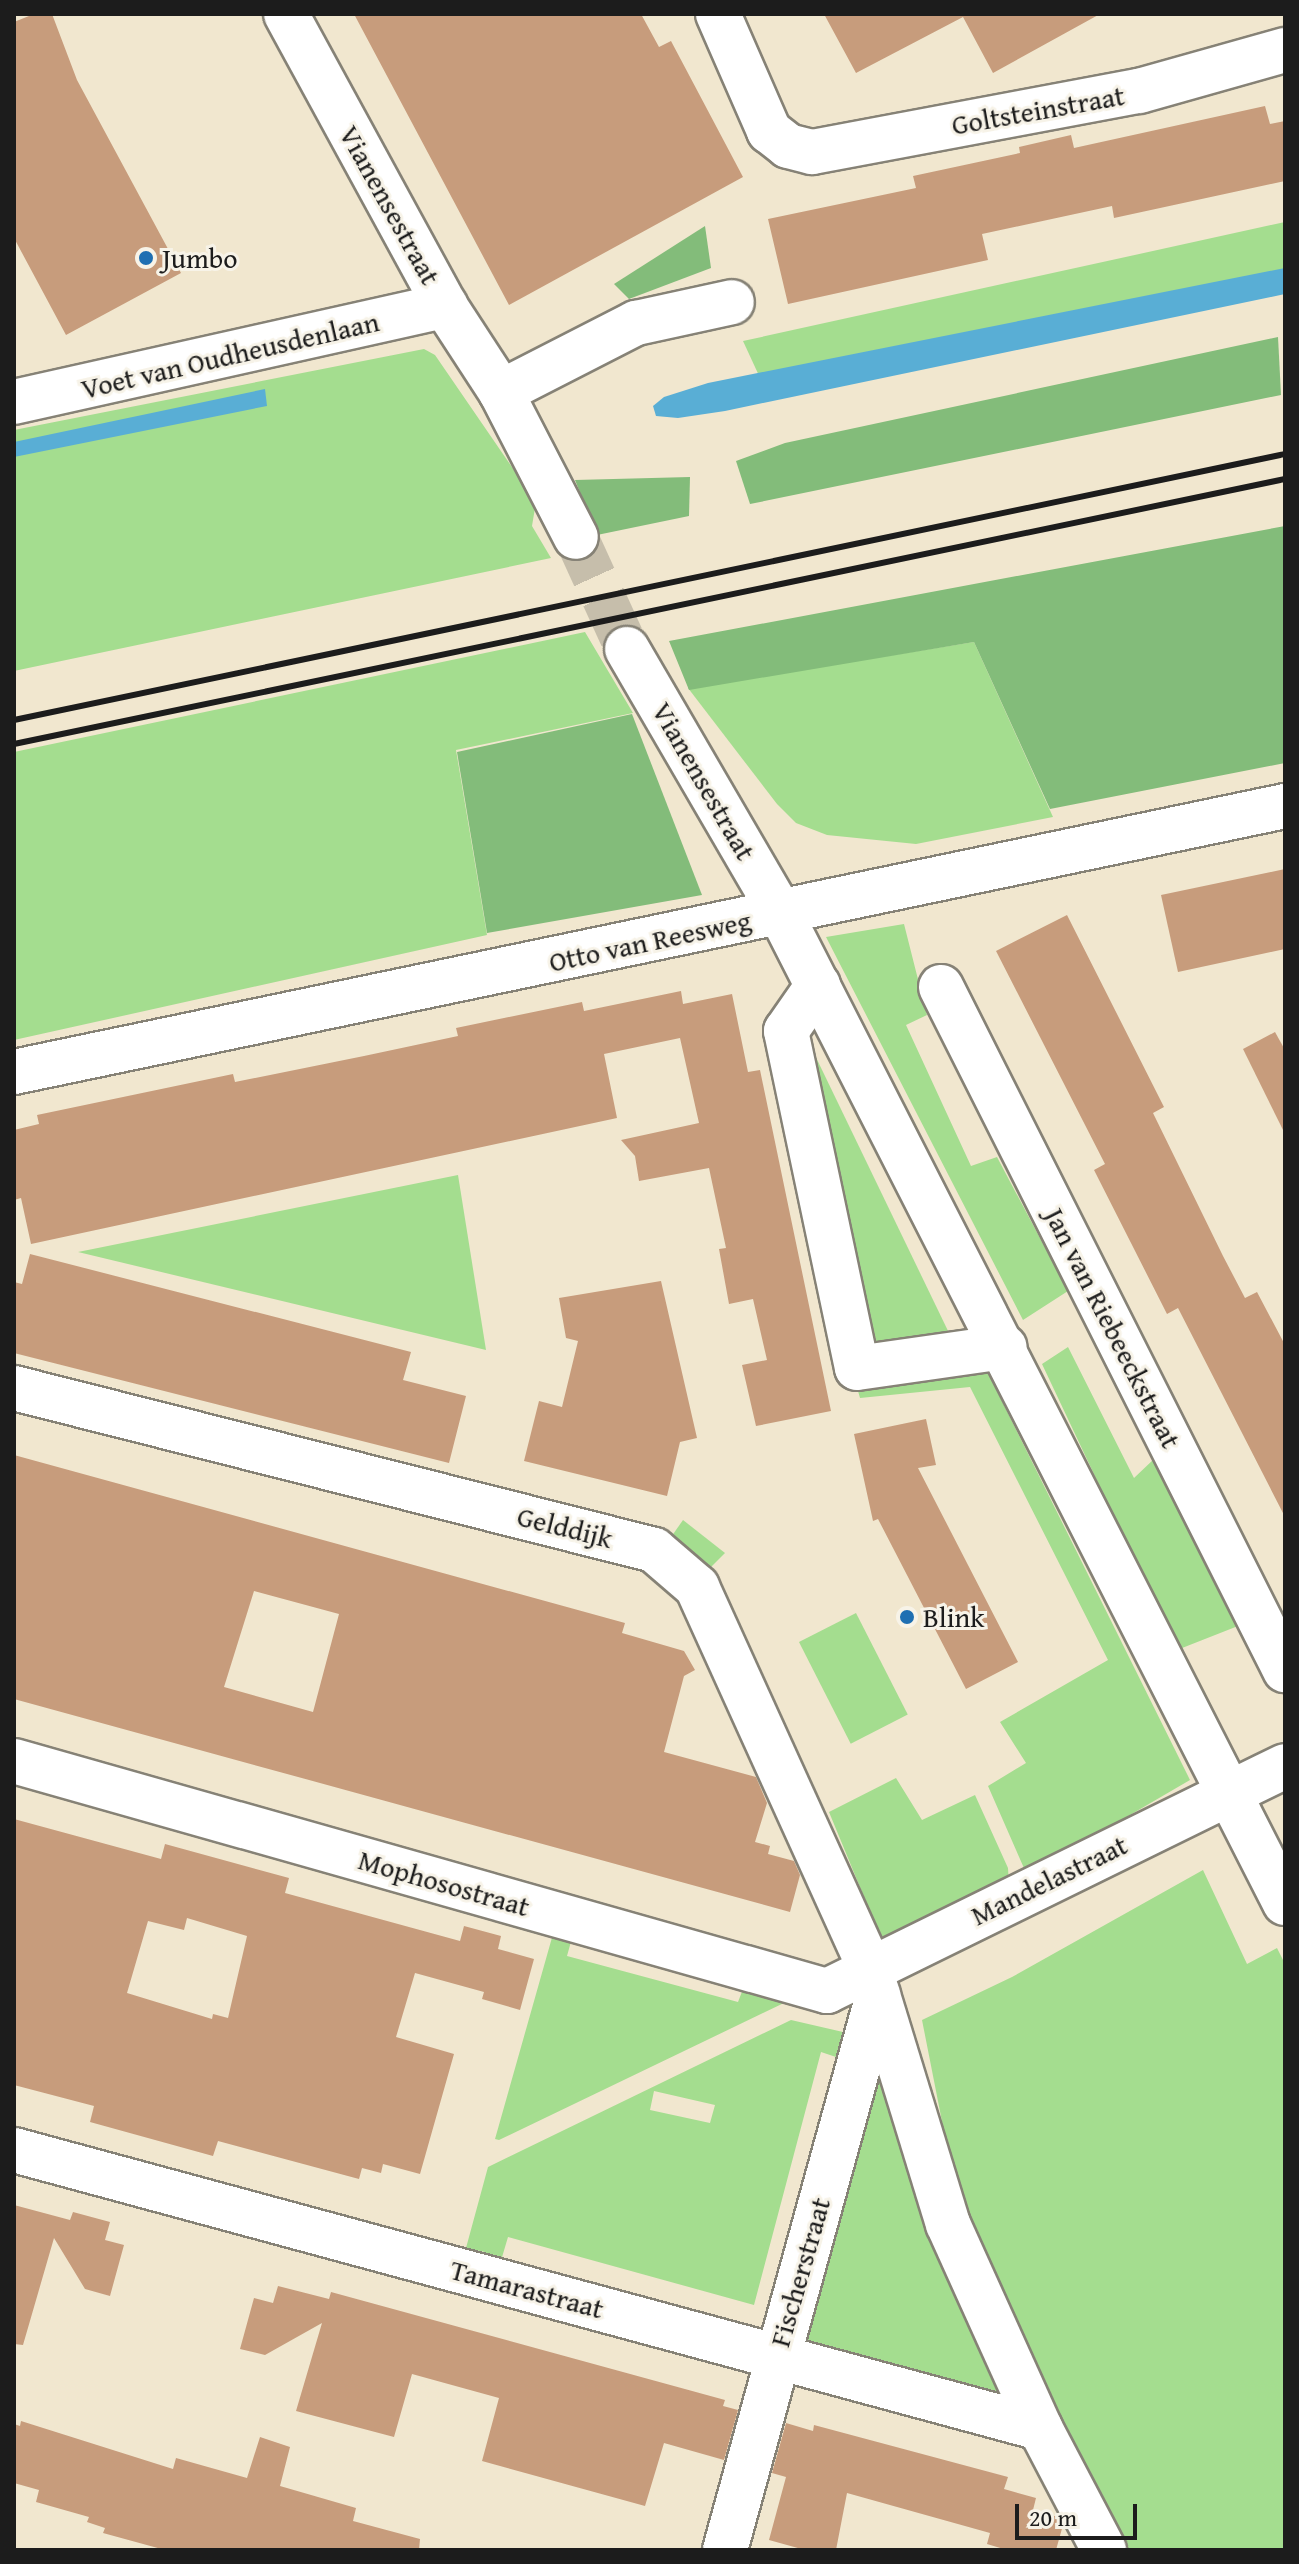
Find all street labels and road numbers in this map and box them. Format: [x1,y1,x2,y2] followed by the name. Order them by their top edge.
[949,78,1127,142] street label: Goltsteinstraat
[332,120,448,290] street label: Vianensestraat
[78,304,382,406] street label: Voet van Oudheusdenlaan
[645,696,763,866] street label: Vianensestraat
[546,903,754,979] street label: Otto van Reesweg
[1038,1202,1188,1454] street label: Jan van Riebeeckstraat
[514,1499,616,1555] street label: Gelddijk
[965,1828,1133,1932] street label: Mandelastraat
[355,1843,533,1923] street label: Mophosostraat
[763,2194,837,2350] street label: Fischerstraat
[447,2252,607,2326] street label: Tamarastraat

